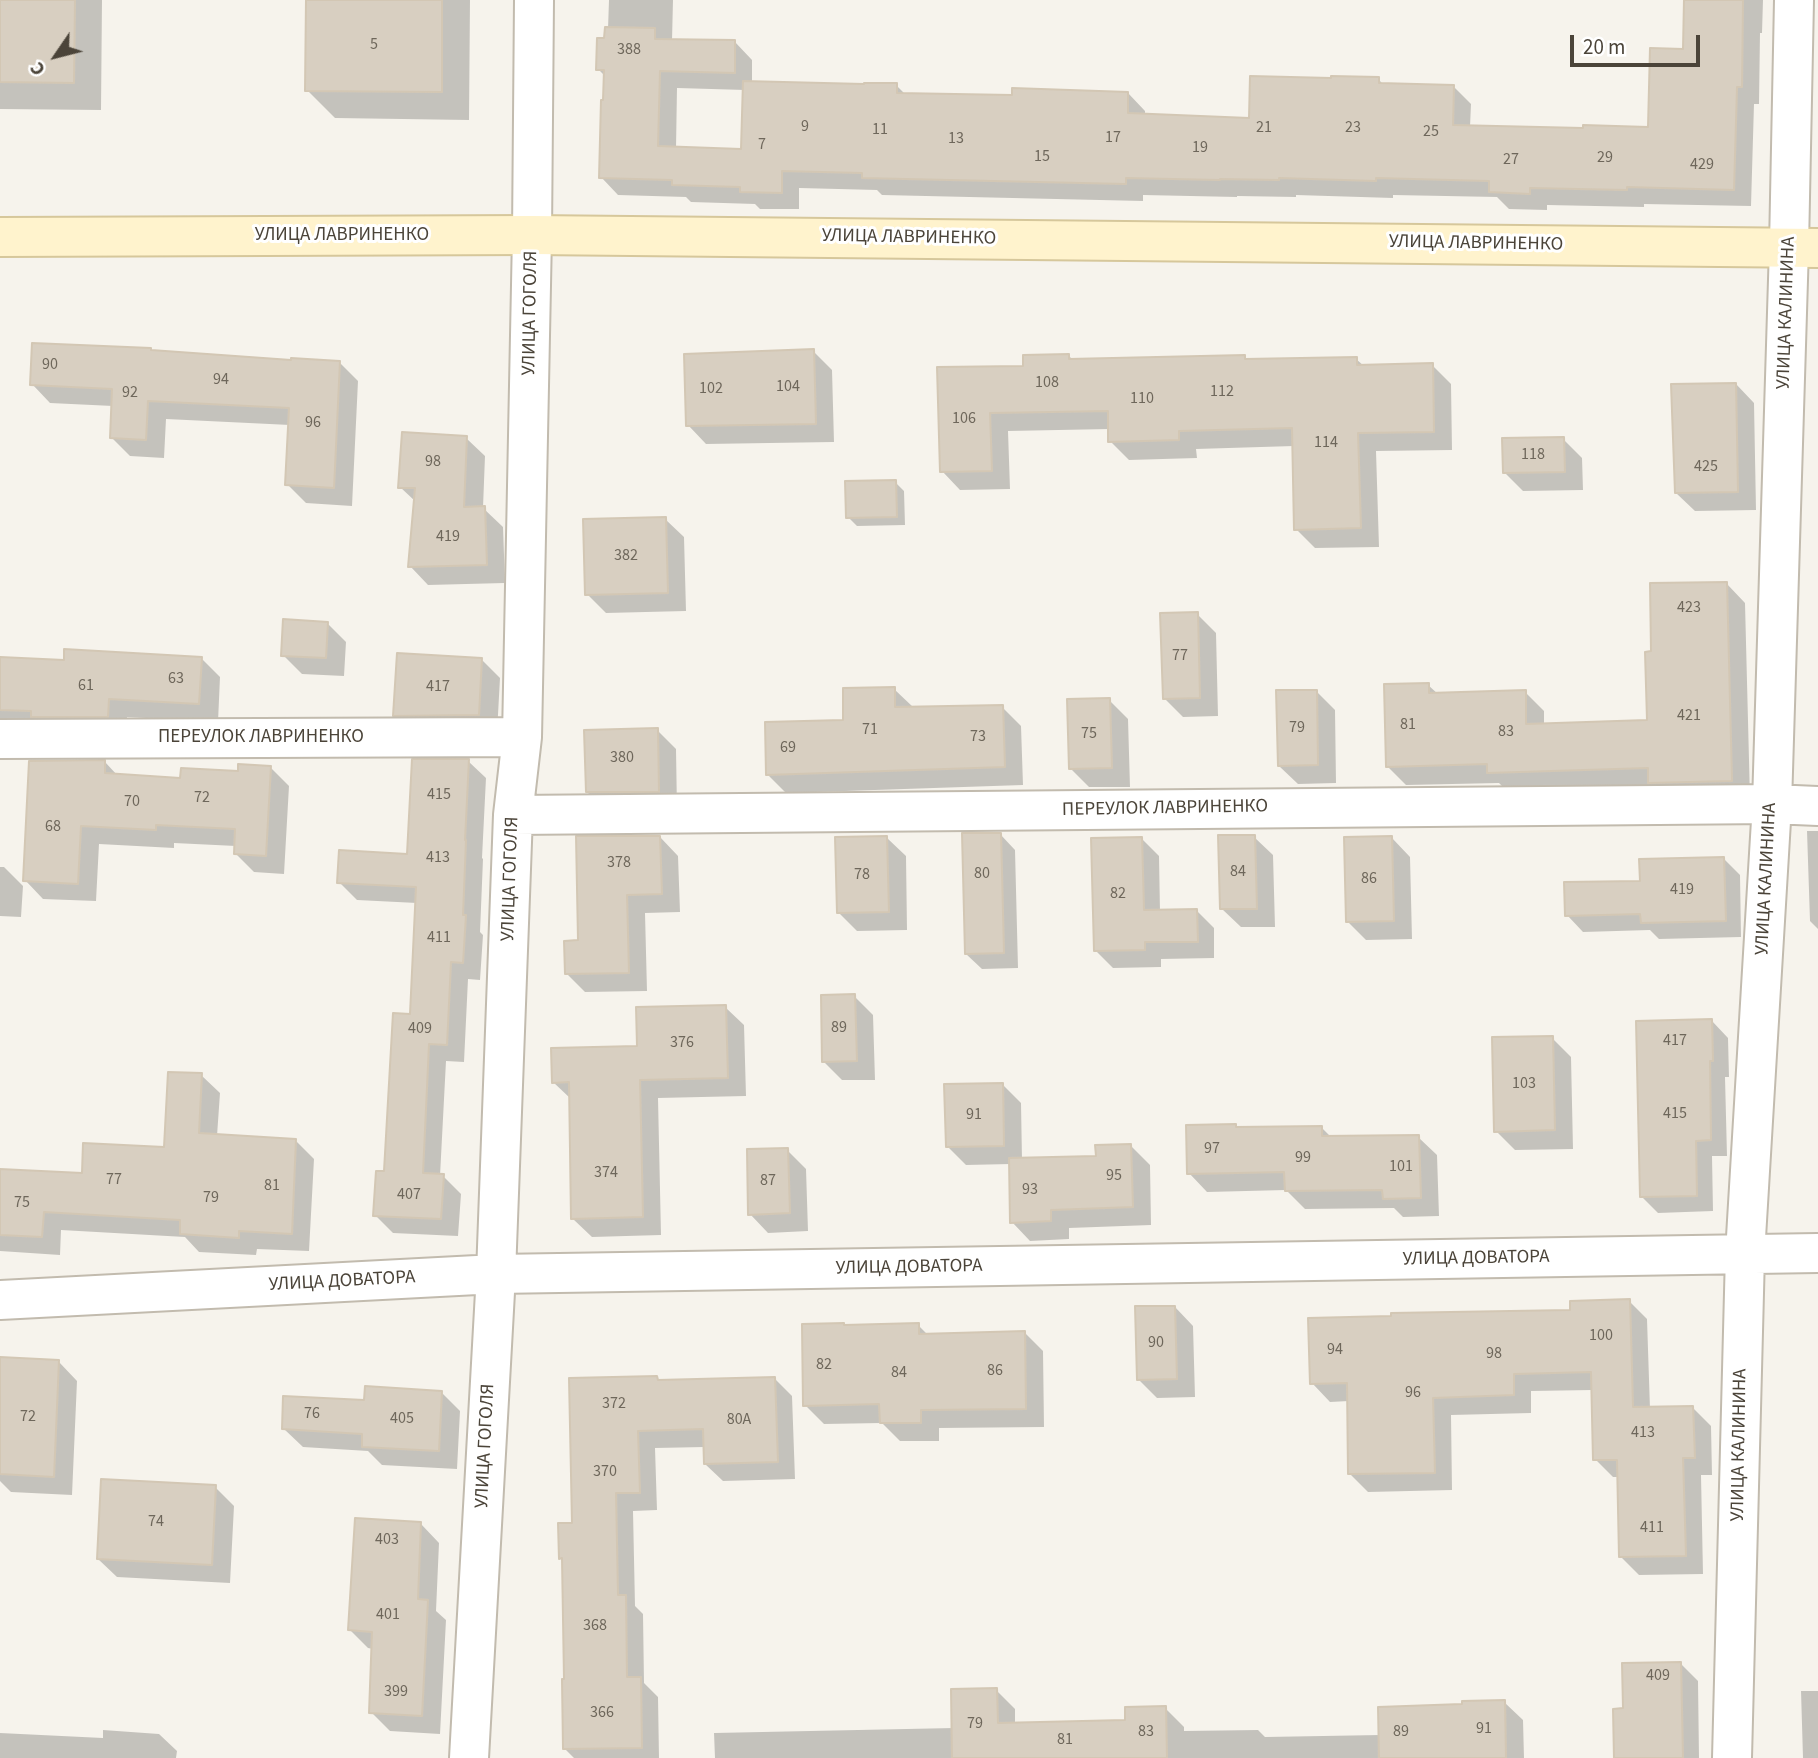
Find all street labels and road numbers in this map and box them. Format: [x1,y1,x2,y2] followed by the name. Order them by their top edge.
[255,225,429,247] street label: УЛИЦА ЛАВРИНЕНКО
[822,225,996,251] street label: УЛИЦА ЛАВРИНЕНКО
[1389,231,1563,257] street label: УЛИЦА ЛАВРИНЕНКО
[1773,236,1801,390] street label: УЛИЦА КАЛИНИНА
[519,250,543,376] street label: УЛИЦА ГОГОЛЯ
[158,727,364,749] street label: ПЕРЕУЛОК ЛАВРИНЕНКО
[1062,796,1268,822] street label: ПЕРЕУЛОК ЛАВРИНЕНКО
[1752,802,1782,956] street label: УЛИЦА КАЛИНИНА
[497,816,525,942] street label: УЛИЦА ГОГОЛЯ
[1402,1246,1550,1272] street label: УЛИЦА ДОВАТОРА
[835,1255,983,1281] street label: УЛИЦА ДОВАТОРА
[268,1267,416,1297] street label: УЛИЦА ДОВАТОРА
[1727,1368,1753,1522] street label: УЛИЦА КАЛИНИНА
[471,1383,501,1509] street label: УЛИЦА ГОГОЛЯ

